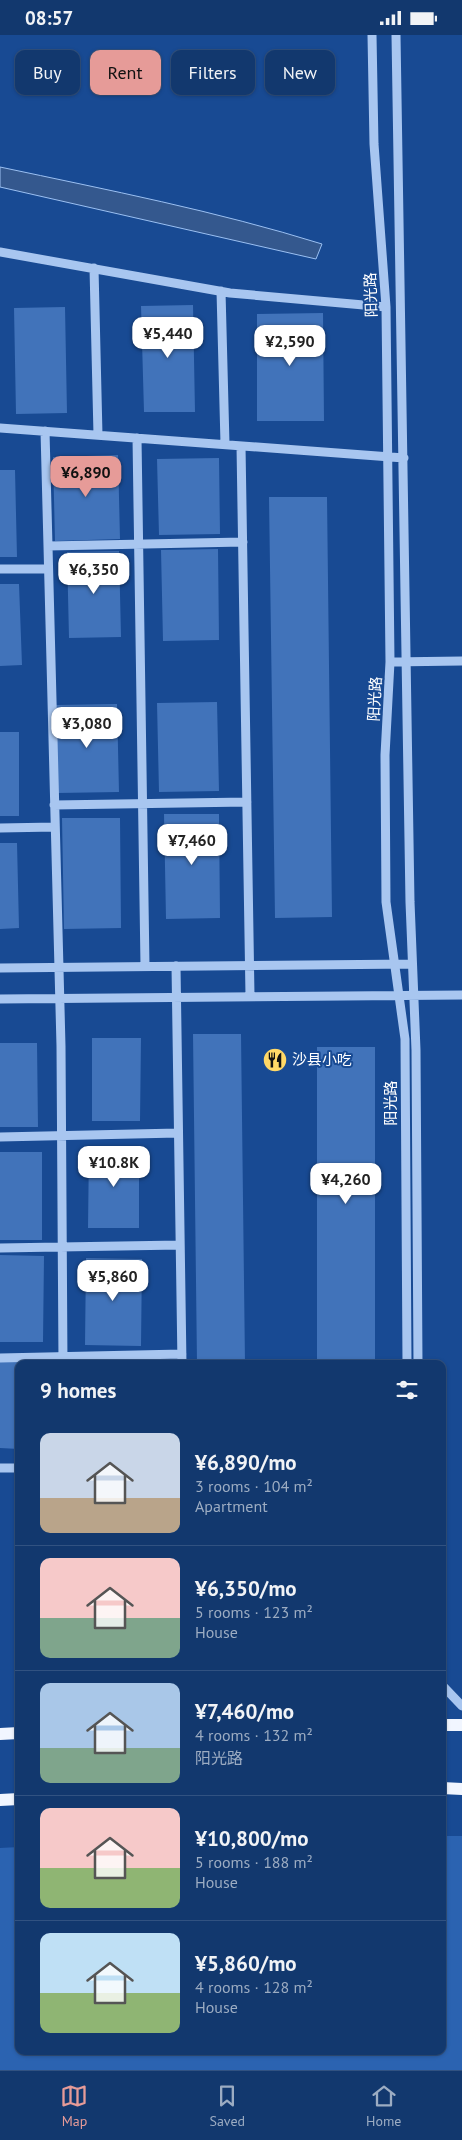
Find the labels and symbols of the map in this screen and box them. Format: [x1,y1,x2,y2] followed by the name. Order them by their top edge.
[360,272,381,318] street label: 阳光路
[127,317,209,359] pin: ¥5,440
[249,325,331,367] pin: ¥2,590
[45,455,127,498] pin: ¥6,890
[53,553,135,595] pin: ¥6,350
[364,676,385,722] street label: 阳光路
[46,707,128,749] pin: ¥3,080
[151,823,233,866] pin: ¥7,460
[262,1047,288,1073] restaurant icon: 沙县小吃
[292,1050,352,1069] place label: 沙县小吃
[381,1080,400,1126] street label: 阳光路
[73,1145,155,1188] pin: ¥10.8K
[305,1163,387,1205] pin: ¥4,260
[72,1259,154,1302] pin: ¥5,860

